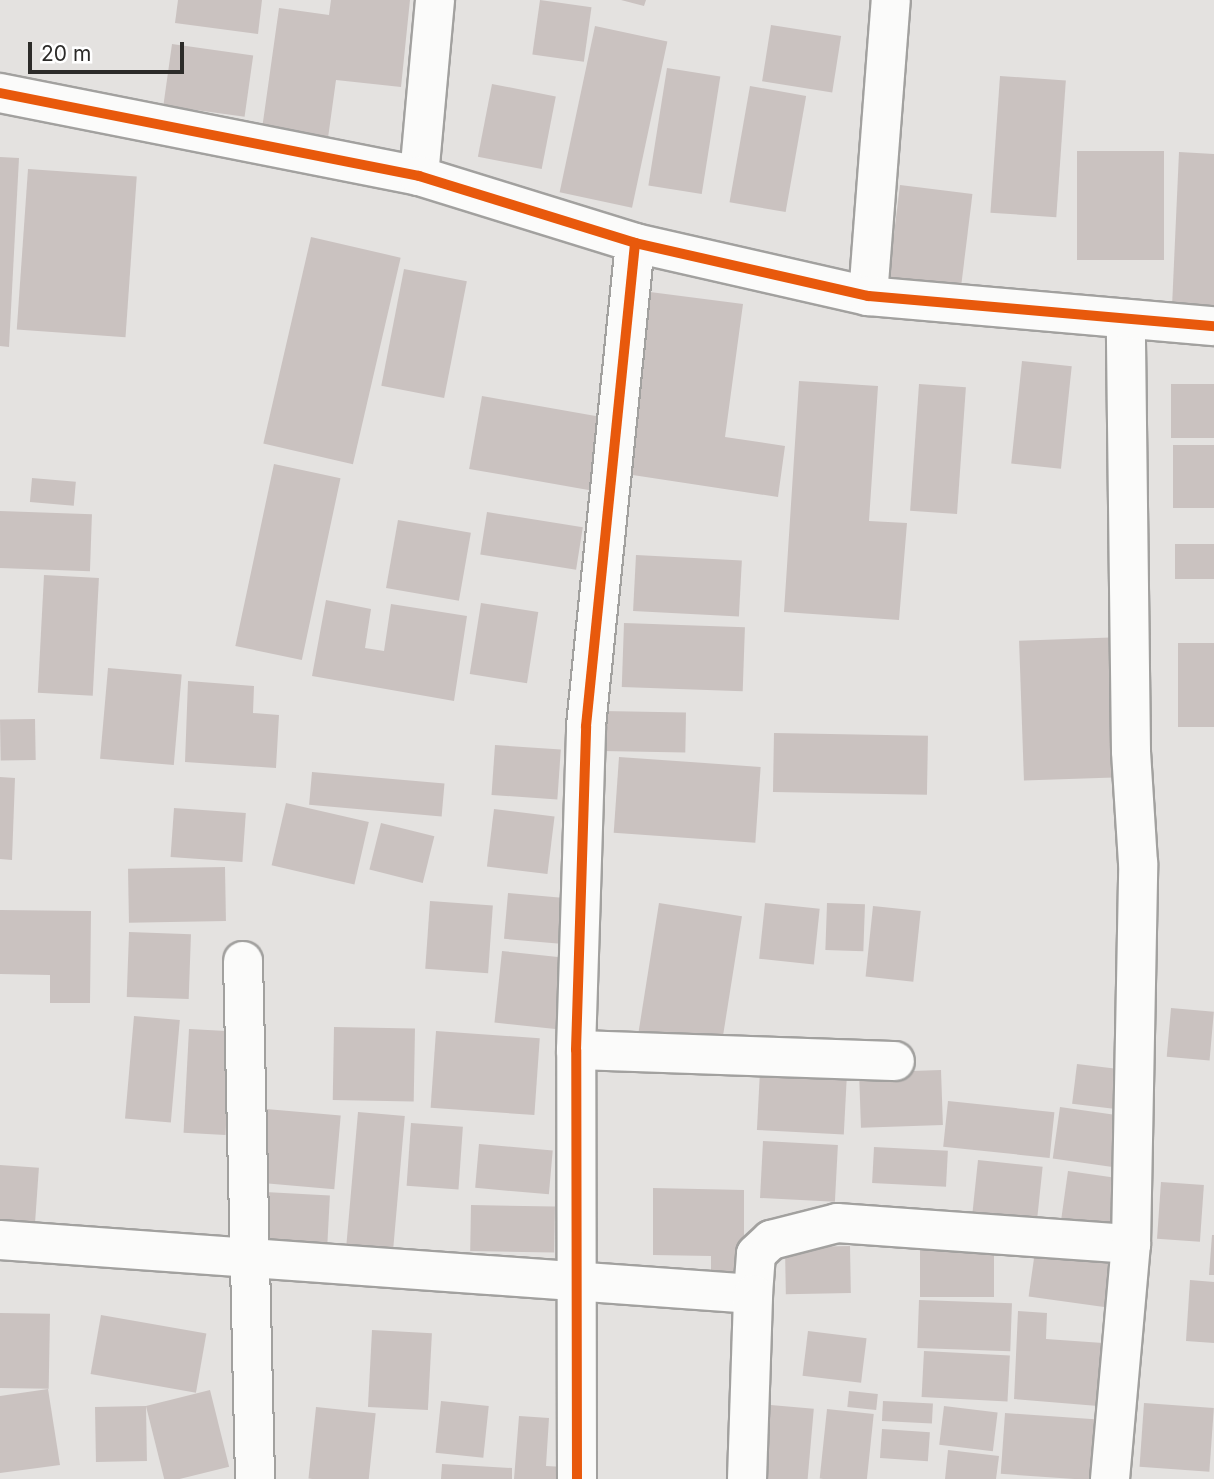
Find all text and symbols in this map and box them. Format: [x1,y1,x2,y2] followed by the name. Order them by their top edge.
[32,28,187,72] scale bar
[41,41,91,66] text: 20 m

